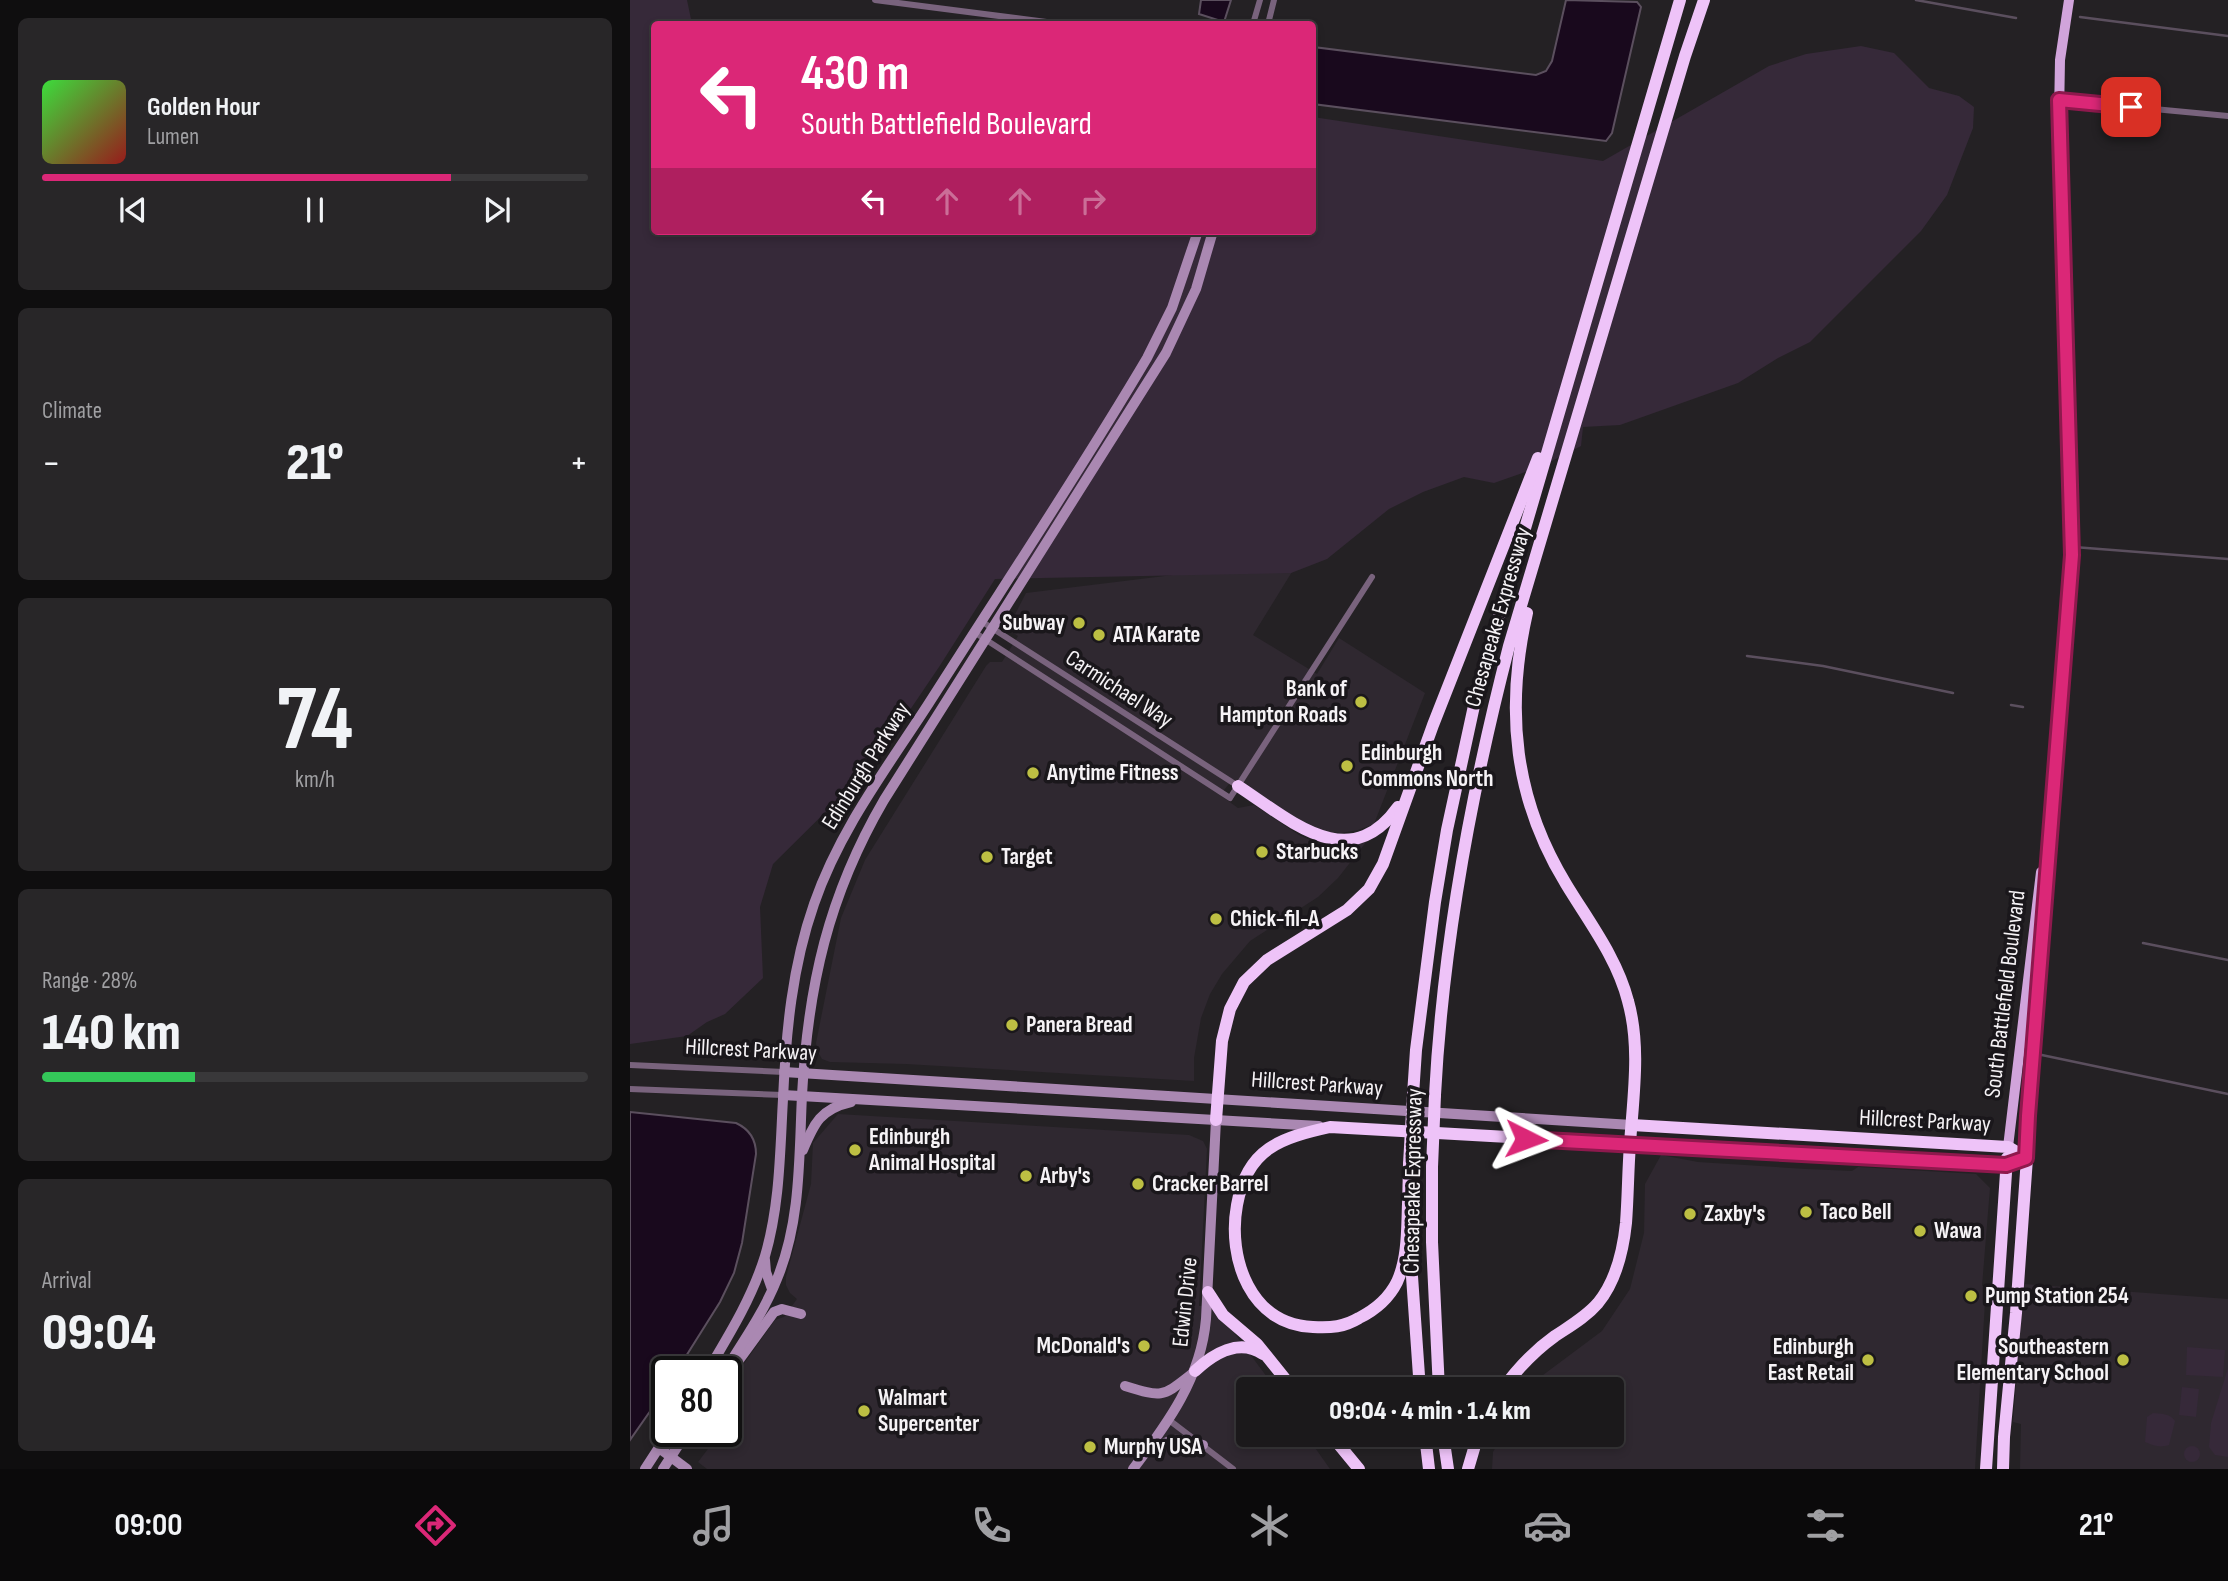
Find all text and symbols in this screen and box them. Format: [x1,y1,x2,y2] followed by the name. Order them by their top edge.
[801,45,909,104] text: 430 m
[686,49,777,140] icon: left
[2101,77,2161,137] pin
[2112,88,2150,126] icon: arrive
[147,92,260,123] text: Golden Hour
[801,105,1092,144] text: South Battlefield Boulevard
[147,123,199,151] text: Lumen
[855,182,893,220] icon: left
[928,182,966,220] icon: ahead
[1001,182,1039,220] icon: ahead
[1074,182,1112,220] icon: right
[114,191,152,229] icon: previous
[296,191,334,229] icon: pause
[478,191,516,229] icon: next
[42,397,102,425] text: Climate
[286,432,344,495] text: 21°
[42,441,61,486] text: −
[569,441,588,486] text: +
[1459,524,1537,710] street label: Chesapeake Expressway
[1002,609,1065,637] place label: Subway
[1071,615,1087,631] marker: Subway
[1112,621,1200,649] place label: ATA Karate
[1091,627,1107,643] marker: ATA Karate
[1060,644,1178,734] street label: Carmichael Way
[277,666,353,775] text: 74
[1219,675,1348,729] place label: Bank of Hampton Roads
[1353,694,1369,710] marker: Bank of Hampton Roads
[816,697,916,835] street label: Edinburgh Parkway
[1361,739,1493,793] place label: Edinburgh Commons North
[1339,758,1355,774] marker: Edinburgh Commons North
[1046,759,1179,787] place label: Anytime Fitness
[1025,765,1041,781] marker: Anytime Fitness
[295,766,335,794] text: km/h
[1276,838,1359,866] place label: Starbucks
[1001,843,1053,871] place label: Target
[1254,844,1270,860] marker: Starbucks
[979,849,995,865] marker: Target
[1978,889,2032,1099] street label: South Battlefield Boulevard
[1230,905,1320,933] place label: Chick-fil-A
[1208,911,1224,927] marker: Chick-fil-A
[42,967,137,995] text: Range · 28%
[42,1002,181,1065] text: 140 km
[1026,1011,1133,1039] place label: Panera Bread
[1004,1017,1020,1033] marker: Panera Bread
[684,1033,818,1067] street label: Hillcrest Parkway
[1250,1065,1384,1103] street label: Hillcrest Parkway
[1397,1088,1429,1274] street label: Chesapeake Expressway
[1489,1102,1563,1176] position arrow
[1858,1104,1992,1138] street label: Hillcrest Parkway
[868,1123,995,1177] place label: Edinburgh Animal Hospital
[847,1142,863,1158] marker: Edinburgh Animal Hospital
[1039,1162,1091,1190] place label: Arby's
[1018,1168,1034,1184] marker: Arby's
[1152,1170,1268,1198] place label: Cracker Barrel
[1130,1176,1146,1192] marker: Cracker Barrel
[1820,1198,1891,1226] place label: Taco Bell
[1704,1200,1766,1228] place label: Zaxby's
[1798,1204,1814,1220] marker: Taco Bell
[1682,1206,1698,1222] marker: Zaxby's
[1934,1217,1982,1245] place label: Wawa
[1912,1223,1928,1239] marker: Wawa
[1166,1256,1204,1348] street label: Edwin Drive
[42,1267,91,1295] text: Arrival
[1985,1282,2129,1310] place label: Pump Station 254
[1963,1288,1979,1304] marker: Pump Station 254
[42,1302,156,1365] text: 09:04
[1037,1332,1130,1360] place label: McDonald's
[1768,1333,1854,1387] place label: Edinburgh East Retail
[1957,1333,2109,1387] place label: Southeastern Elementary School
[1136,1338,1152,1354] marker: McDonald's
[1860,1352,1876,1368] marker: Edinburgh East Retail
[2115,1352,2131,1368] marker: Southeastern Elementary School
[651,1356,742,1447] speed limit sign: 80
[878,1384,979,1438] place label: Walmart Supercenter
[1329,1396,1531,1427] text: 09:04 · 4 min · 1.4 km
[856,1403,872,1419] marker: Walmart Supercenter
[1104,1433,1203,1461] place label: Murphy USA
[1082,1439,1098,1455] marker: Murphy USA
[411,1501,460,1550] icon: directions
[689,1501,738,1550] icon: music
[967,1501,1016,1550] icon: phone
[1245,1501,1294,1550] icon: climate
[1523,1501,1572,1550] icon: car
[1801,1501,1850,1550] icon: filters
[114,1506,182,1545] text: 09:00
[2079,1506,2113,1545] text: 21°

